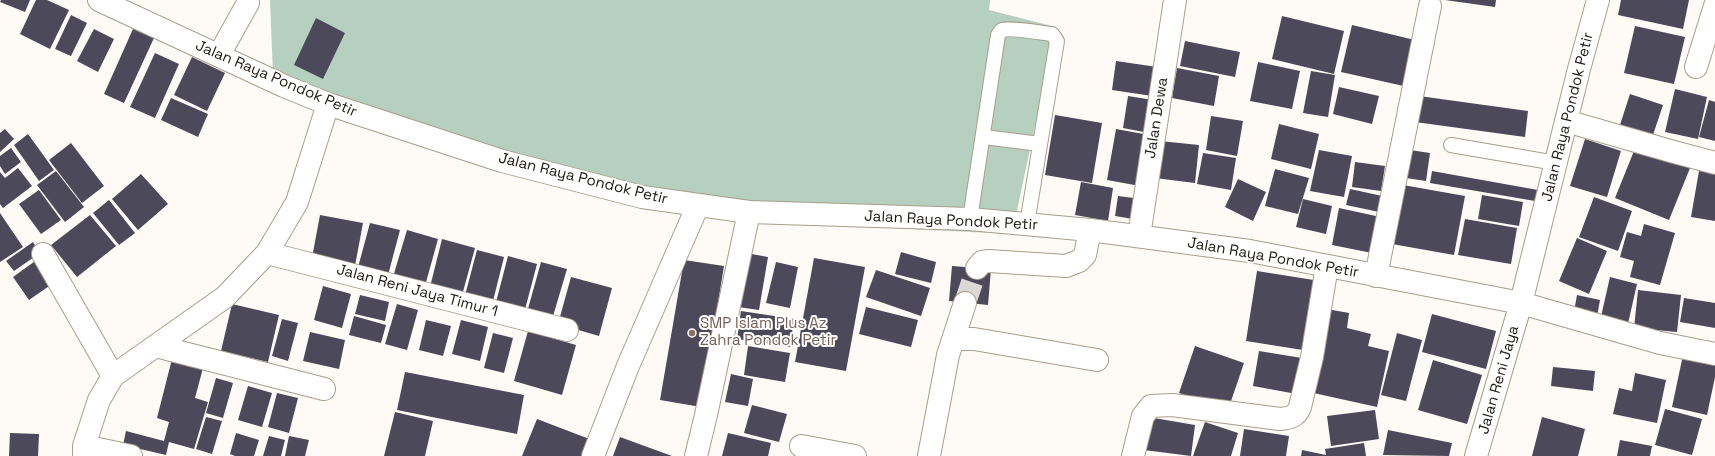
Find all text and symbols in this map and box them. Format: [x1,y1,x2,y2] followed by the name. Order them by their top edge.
[1538,31,1598,203] street label: Jalan Raya Pondok Petir
[193,37,359,121] street label: Jalan Raya Pondok Petir
[1142,76,1172,160] street label: Jalan Dewa
[497,149,669,209] street label: Jalan Raya Pondok Petir
[864,207,1038,235] street label: Jalan Raya Pondok Petir
[1186,234,1360,282] street label: Jalan Raya Pondok Petir
[334,261,500,321] street label: Jalan Reni Jaya Timur 1
[700,315,836,350] place label: SMP Islam Plus Az Zahra Pondok Petir
[1475,324,1523,436] street label: Jalan Reni Jaya
[687,328,697,338] marker: SMP Islam Plus Az Zahra Pondok Petir

